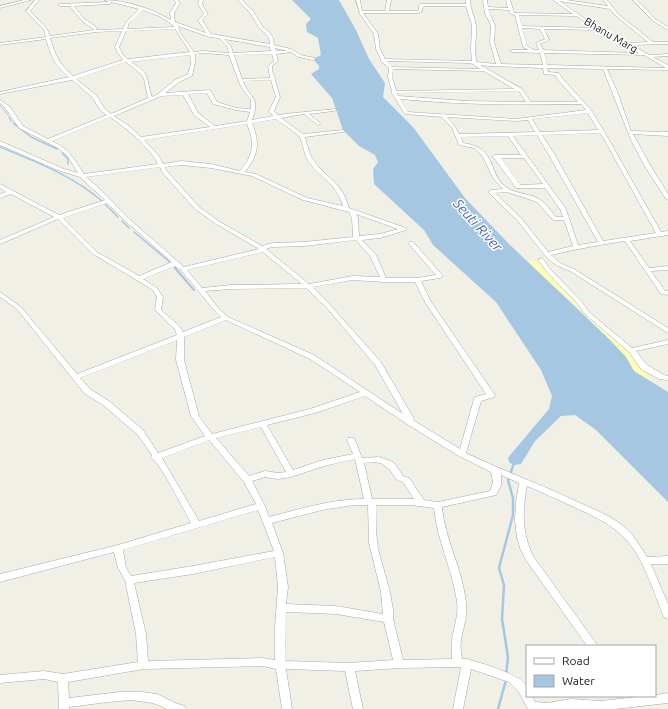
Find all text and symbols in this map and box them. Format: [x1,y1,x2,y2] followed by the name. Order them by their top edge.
[582,15,640,55] street label: Bhanu Marg
[450,195,506,255] water label: Seuti River
[526,645,656,697] legend
[562,654,590,667] text: Road
[562,674,595,687] text: Water

